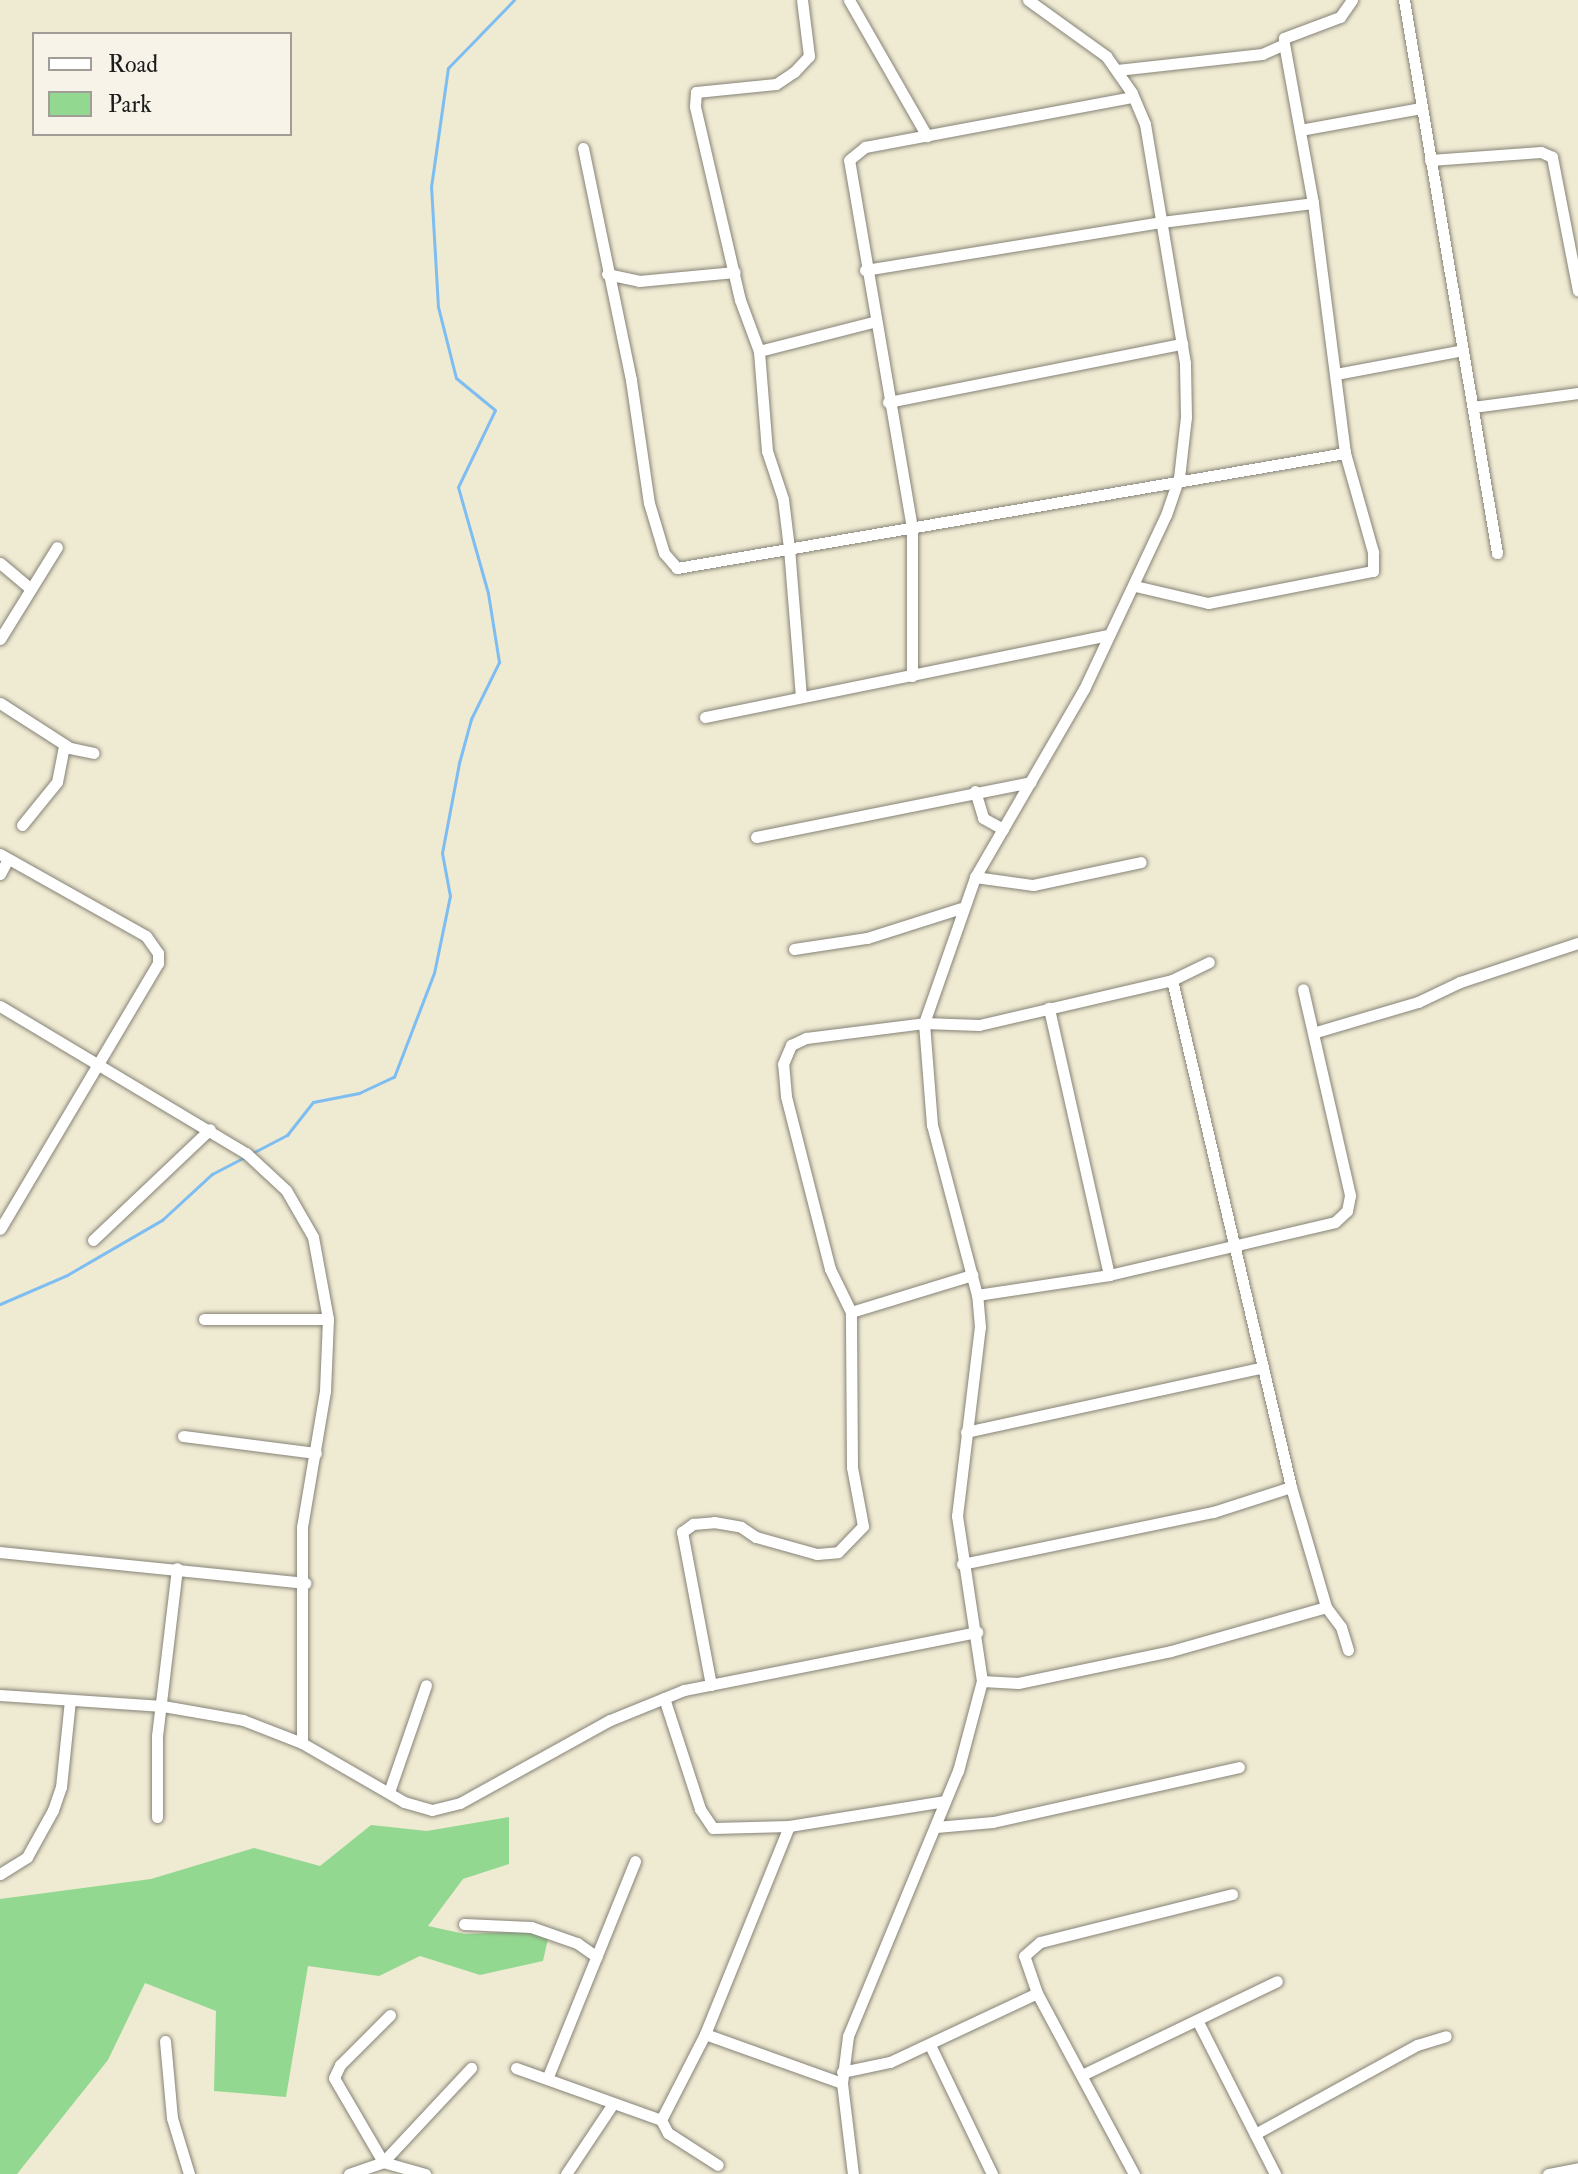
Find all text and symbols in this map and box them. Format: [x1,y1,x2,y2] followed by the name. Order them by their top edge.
[32,32,292,136] legend
[108,49,158,80] text: Road
[108,89,152,120] text: Park

